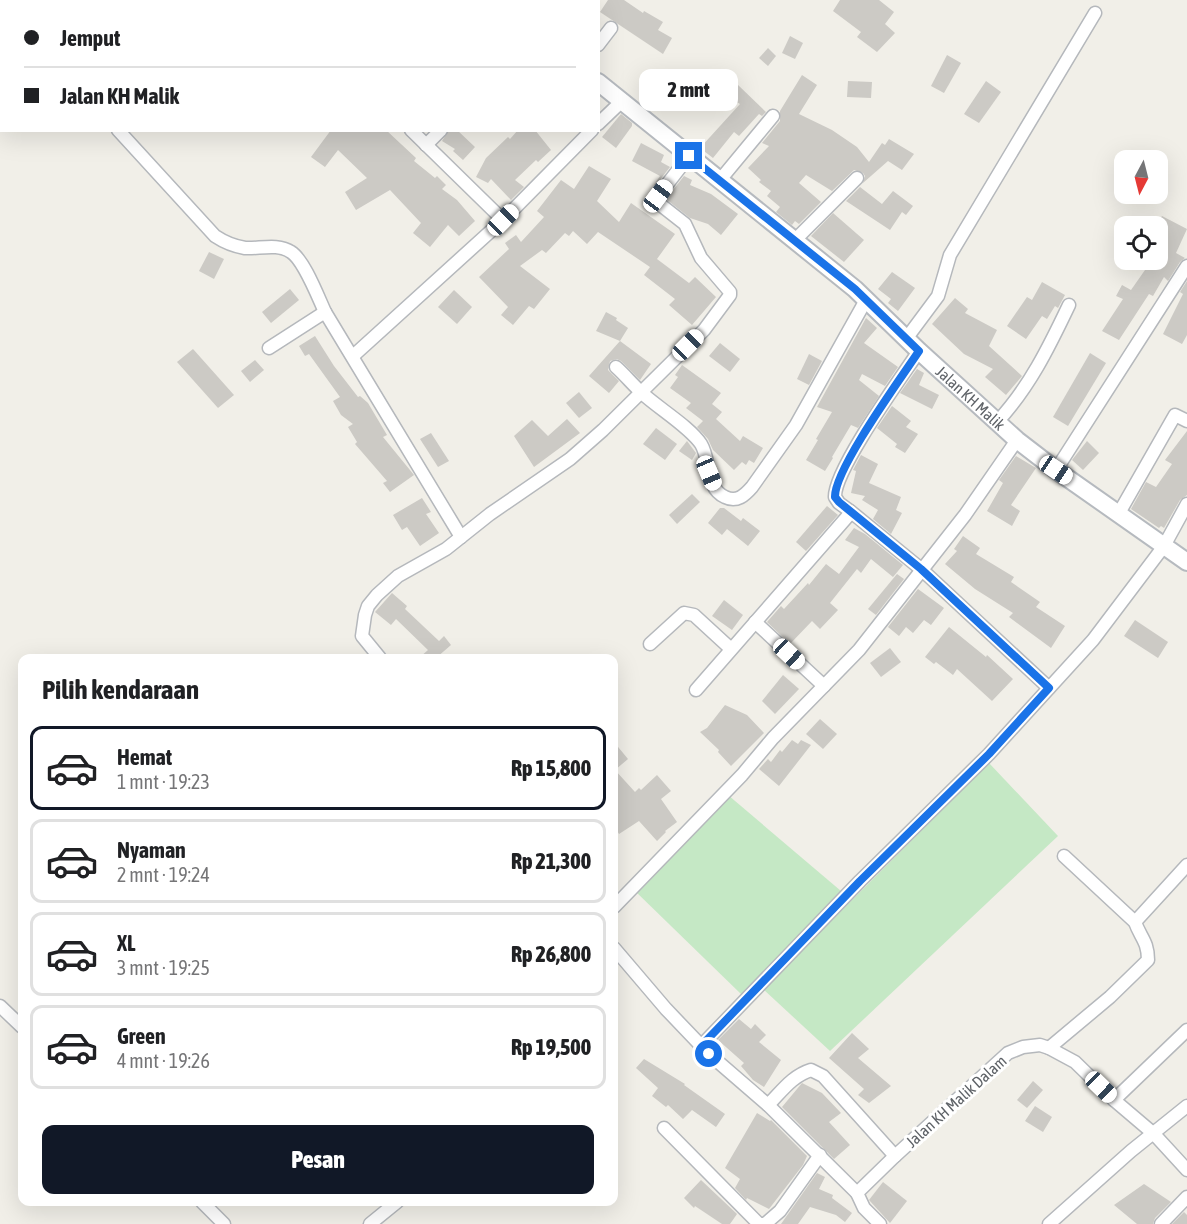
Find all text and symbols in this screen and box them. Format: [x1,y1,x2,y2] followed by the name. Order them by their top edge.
[60,25,120,51] text: Jemput
[640,69,738,111] callout: 2 mnt
[668,78,710,101] text: 2 mnt
[60,83,179,109] text: Jalan KH Malik
[675,142,702,169] route end
[1114,150,1168,204] north arrow
[1114,150,1168,270] map controls
[640,176,676,216] car
[484,201,522,239] car
[1114,216,1168,270] button: locate
[669,326,707,364] car
[933,362,1009,434] street label: Jalan KH Malik
[1036,452,1076,488] car
[694,453,724,493] car
[770,635,808,673] car
[42,674,199,705] text: Pilih kendaraan
[45,741,99,795] icon: car
[117,744,172,770] text: Hemat
[511,755,591,781] text: Rp 15,800
[117,770,210,793] text: 1 mnt · 19:23
[45,834,99,888] icon: car
[117,837,186,863] text: Nyaman
[511,848,591,874] text: Rp 21,300
[117,863,210,886] text: 2 mnt · 19:24
[45,927,99,981] icon: car
[117,930,135,956] text: XL
[511,941,591,967] text: Rp 26,800
[117,956,210,979] text: 3 mnt · 19:25
[45,1020,99,1074] icon: car
[117,1023,166,1049] text: Green
[511,1034,591,1060] text: Rp 19,500
[695,1040,722,1067] route start
[117,1049,210,1072] text: 4 mnt · 19:26
[902,1051,1010,1151] street label: Jalan KH Malik Dalam
[1082,1068,1120,1106] car
[42,1125,594,1194] button: Pesan

